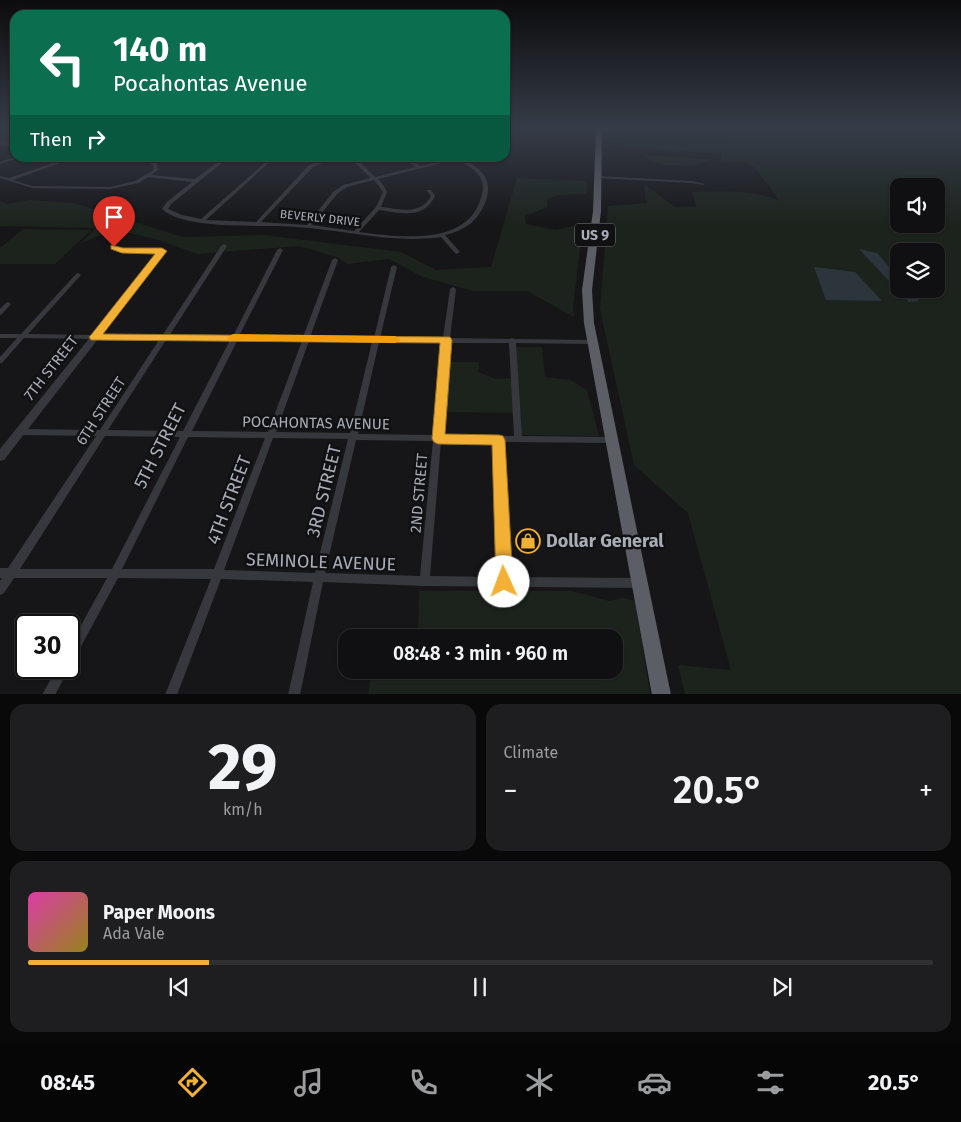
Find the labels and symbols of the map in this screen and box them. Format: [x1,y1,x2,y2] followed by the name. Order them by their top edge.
[93,196,135,247] pin
[279,207,361,229] street label: BEVERLY DRIVE
[575,224,615,246] road number: US 9
[20,332,82,404] street label: 7TH STREET
[72,373,130,448] street label: 6TH STREET
[129,399,191,492] street label: 5TH STREET
[242,413,390,433] street label: POCAHONTAS AVENUE
[302,442,346,539] street label: 3RD STREET
[202,452,256,547] street label: 4TH STREET
[407,452,431,534] street label: 2ND STREET
[515,528,541,554] shop icon: Dollar General
[546,530,664,552] place label: Dollar General
[245,548,397,576] street label: SEMINOLE AVENUE
[477,555,529,607] position arrow
[15,614,80,679] speed limit sign: 30

